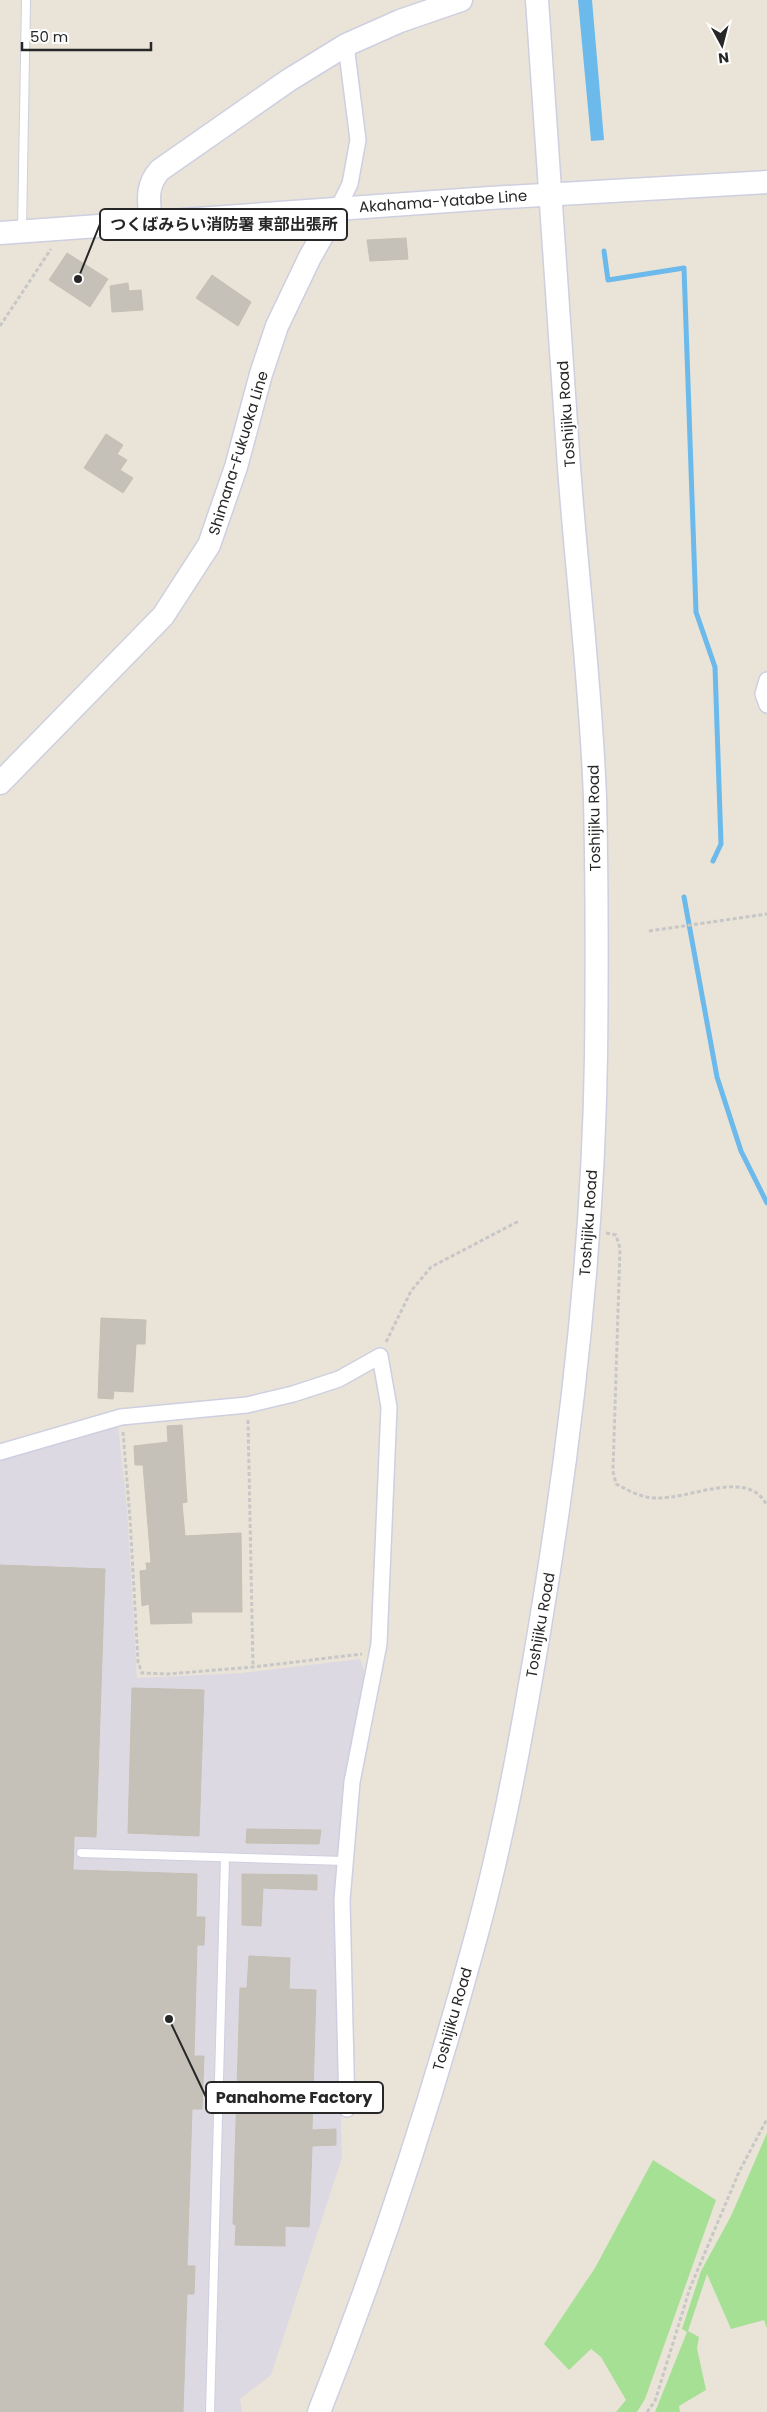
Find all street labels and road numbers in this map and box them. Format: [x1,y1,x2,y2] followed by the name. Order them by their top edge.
[358,185,528,217] street label: Akahama-Yatabe Line
[552,360,580,468] street label: Toshijiku Road
[203,368,273,538] street label: Shimana-Fukuoka Line
[583,765,605,871] street label: Toshijiku Road
[574,1169,602,1277] street label: Toshijiku Road
[520,1571,560,1679] street label: Toshijiku Road
[427,1965,477,2073] street label: Toshijiku Road

